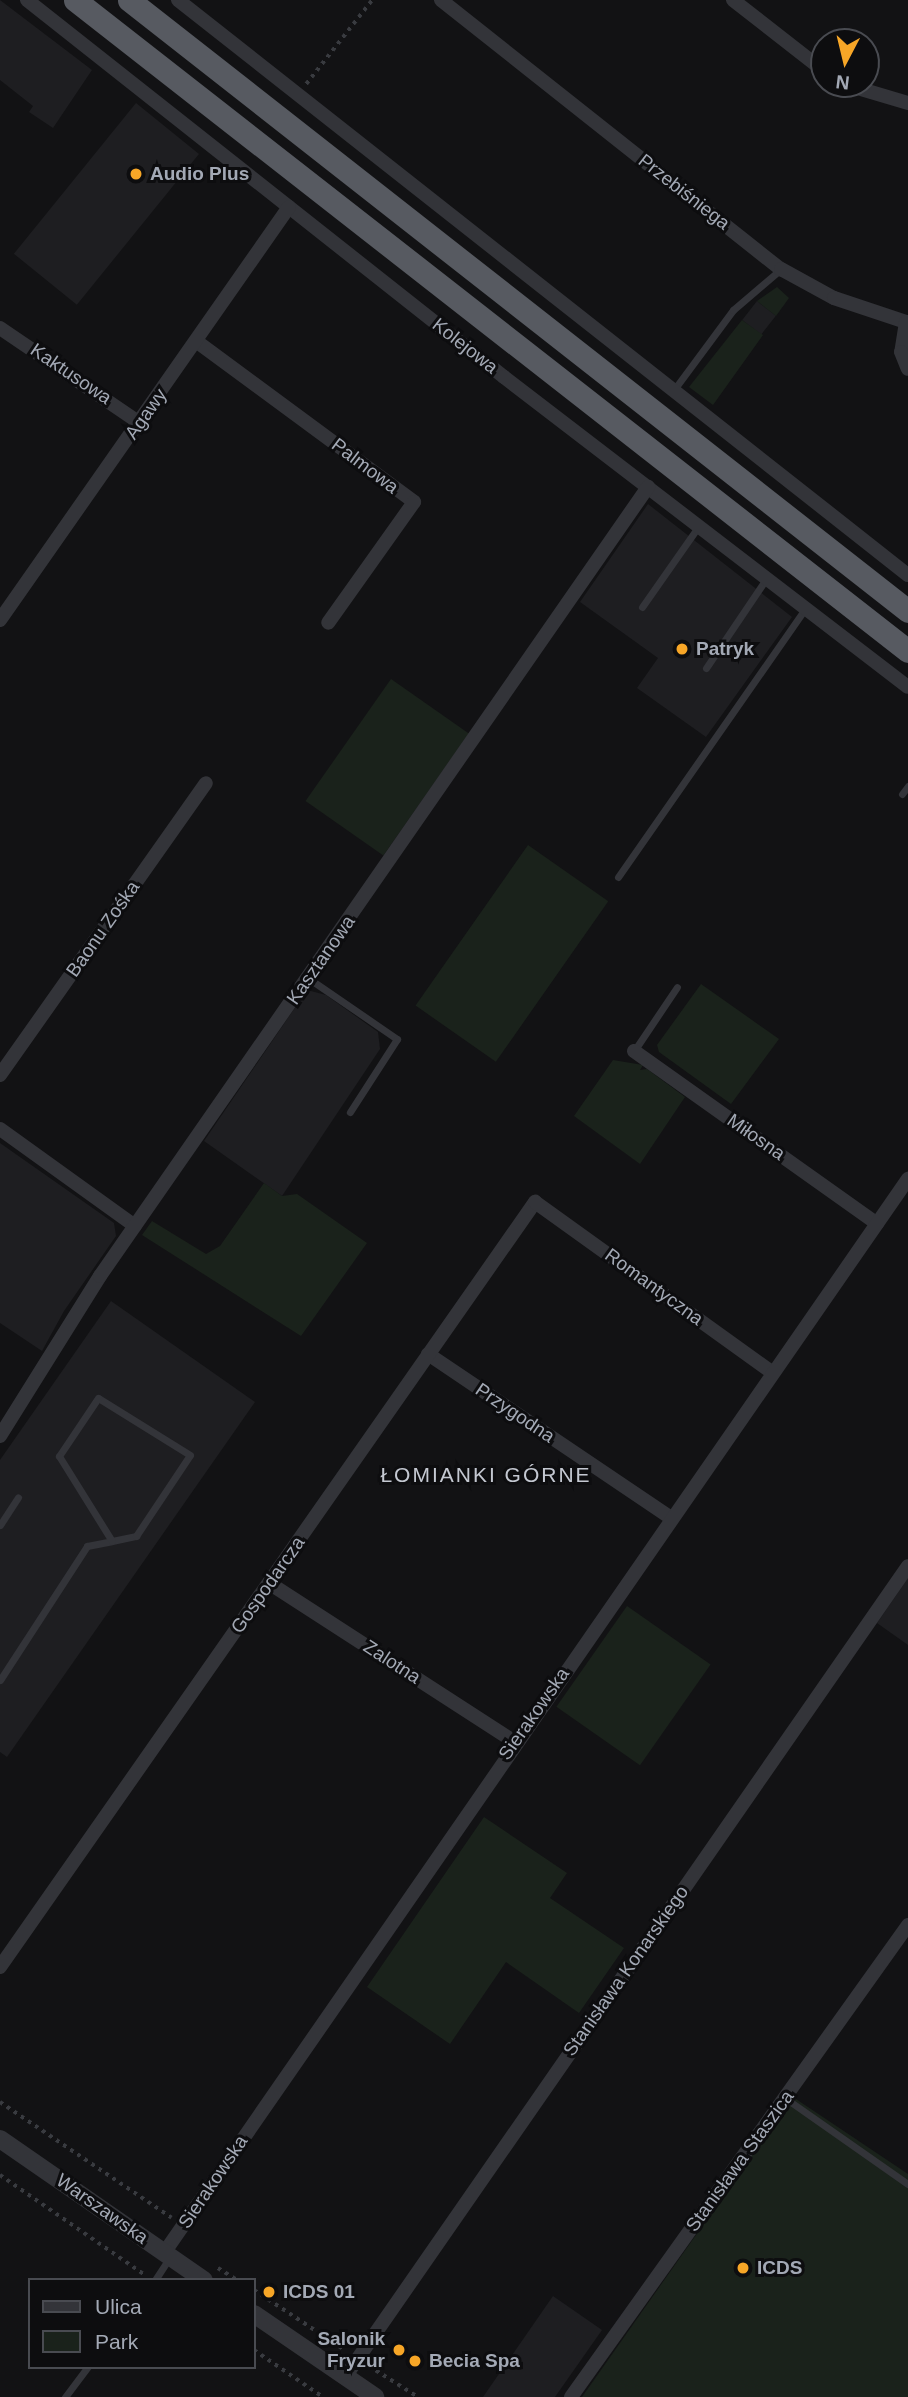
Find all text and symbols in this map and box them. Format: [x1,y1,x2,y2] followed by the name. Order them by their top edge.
[810,28,880,98] north arrow
[835,71,851,94] text: N
[634,149,734,235] street label: Przebiśniega
[150,163,249,185] place label: Audio Plus
[128,166,144,182] marker: Audio Plus
[428,313,502,379] street label: Kolejowa
[26,339,116,409] street label: Kaktusowa
[120,384,172,444] street label: Agawy
[327,433,403,499] street label: Palmowa
[696,638,754,660] place label: Patryk
[674,641,690,657] marker: Patryk
[62,877,144,981] street label: Baonu Zośka
[282,911,360,1009] street label: Kasztanowa
[723,1109,789,1165] street label: Miłosna
[600,1244,708,1330] street label: Romantyczna
[471,1378,559,1448] street label: Przygodna
[382,1462,590,1488] district label: ŁOMIANKI GÓRNE
[226,1532,310,1638] street label: Gospodarcza
[359,1635,425,1689] street label: Zalotna
[494,1663,574,1765] street label: Sierakowska
[559,1881,693,2061] street label: Stanisława Konarskiego
[681,2086,799,2236] street label: Stanisława Staszica
[173,2131,253,2233] street label: Sierakowska
[52,2169,152,2249] street label: Warszawska
[757,2257,802,2279] place label: ICDS
[735,2260,751,2276] marker: ICDS
[28,2278,256,2369] legend
[283,2281,355,2303] place label: ICDS 01
[261,2284,277,2300] marker: ICDS 01
[95,2295,142,2318] text: Ulica
[317,2328,385,2372] place label: Salonik Fryzur
[95,2330,138,2353] text: Park
[391,2342,407,2358] marker: Salonik Fryzur
[429,2350,520,2372] place label: Becia Spa
[407,2353,423,2369] marker: Becia Spa

